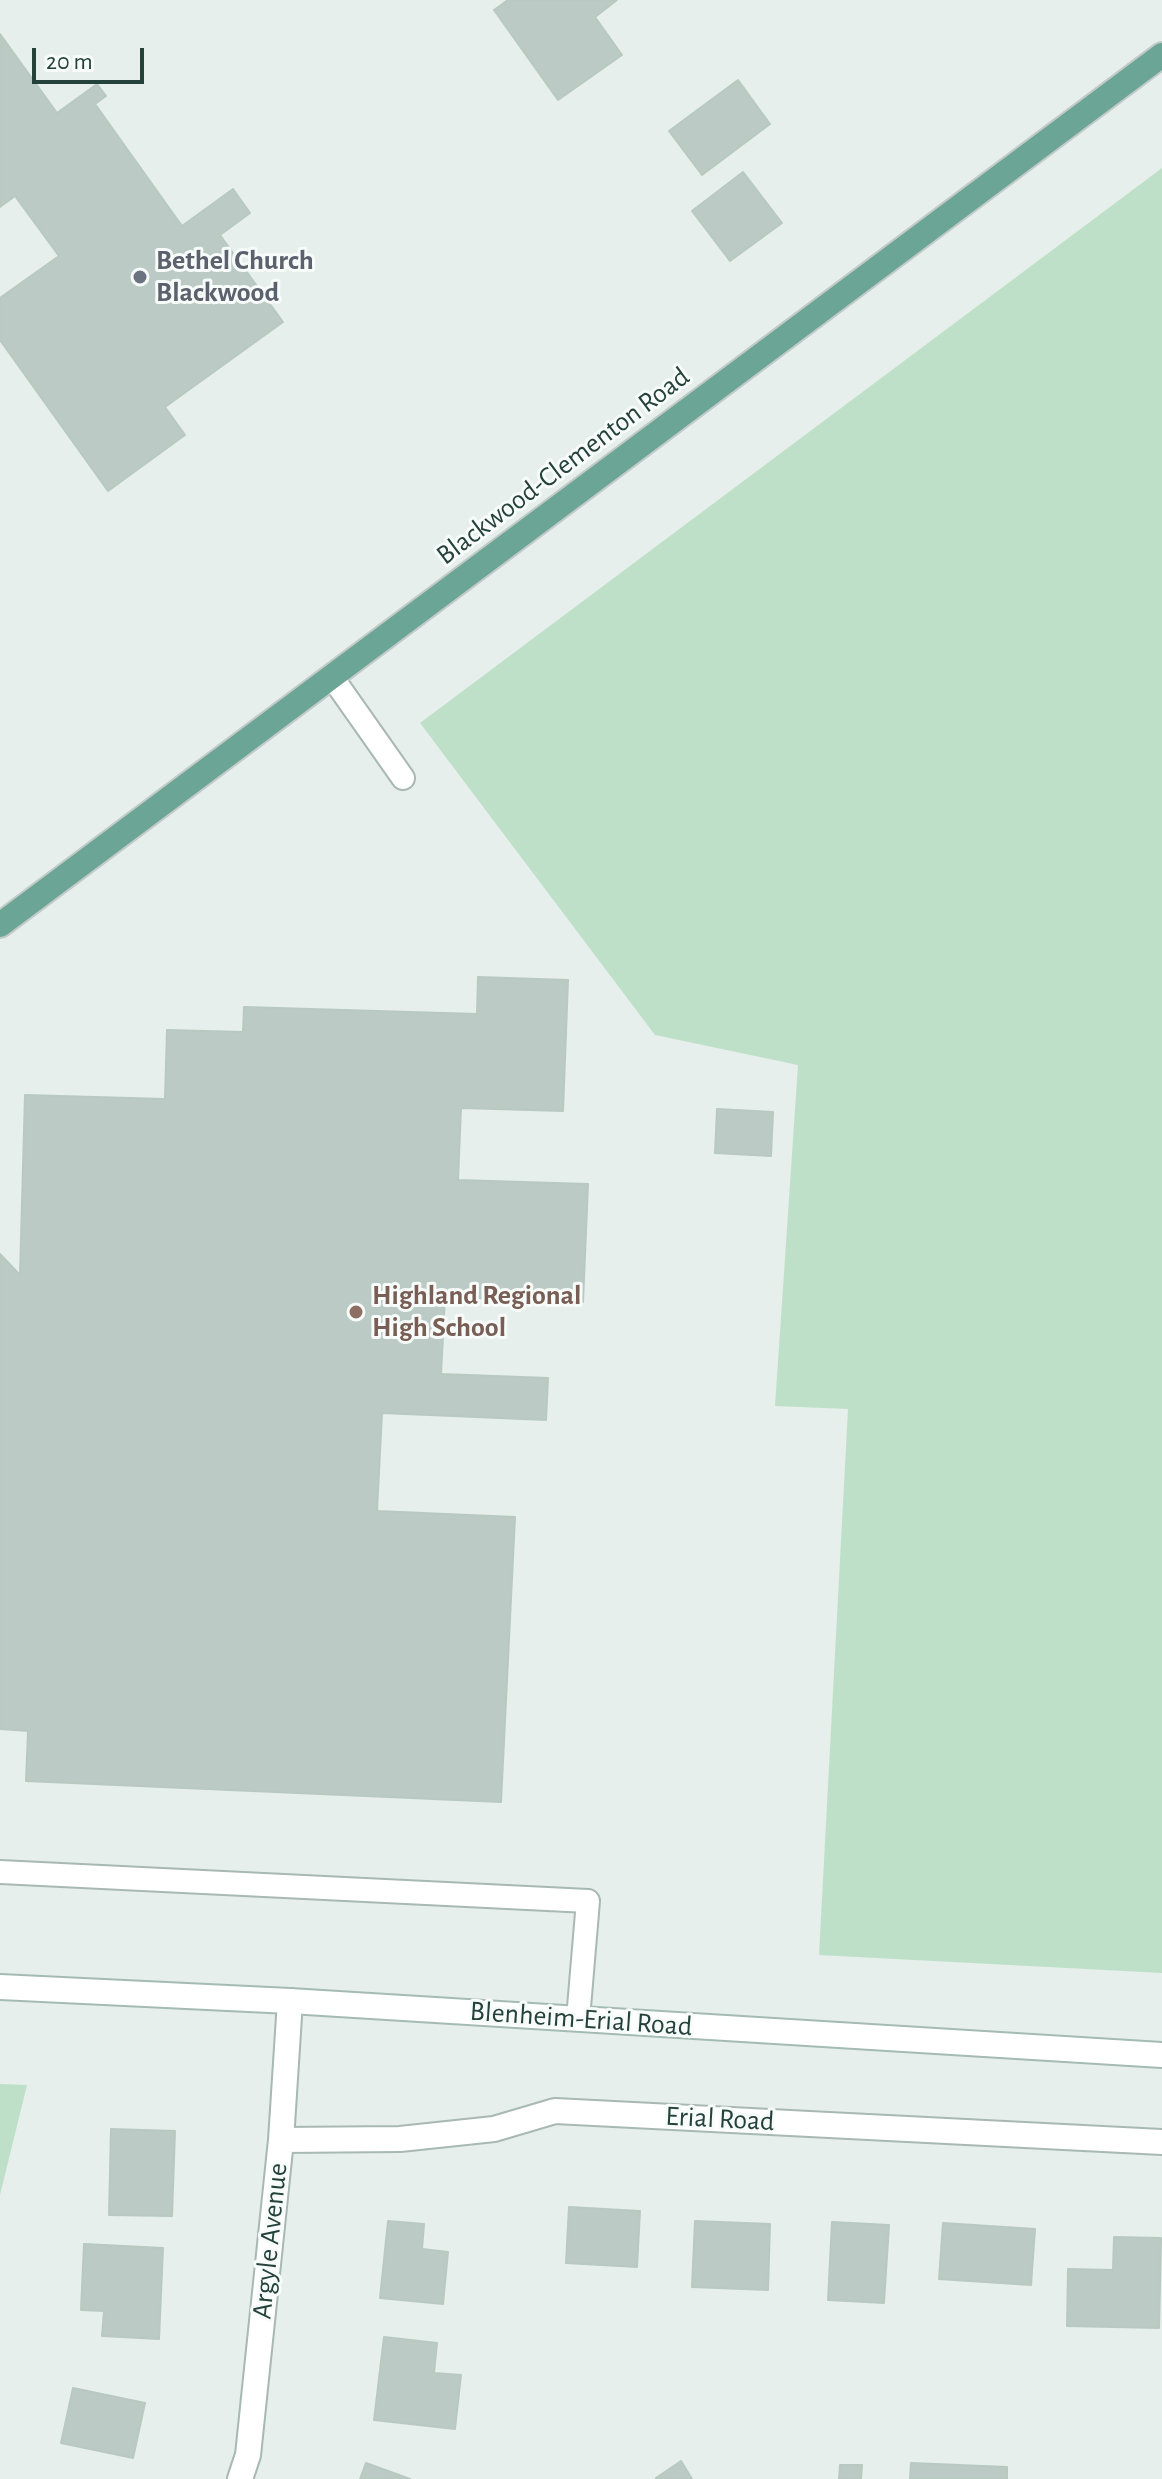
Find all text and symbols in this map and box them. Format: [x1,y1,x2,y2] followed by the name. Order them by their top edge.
[36,32,148,82] scale bar
[46,50,93,74] text: 20 m
[156,244,314,310] place label: Bethel Church Blackwood
[131,268,149,286] marker: Bethel Church Blackwood
[430,360,696,572] street label: Blackwood-Clementon Road
[372,1279,581,1345] place label: Highland Regional High School
[347,1303,365,1321] marker: Highland Regional High School
[469,1994,693,2044] street label: Blenheim-Erial Road
[665,2099,775,2139] street label: Erial Road
[245,2161,295,2321] street label: Argyle Avenue

